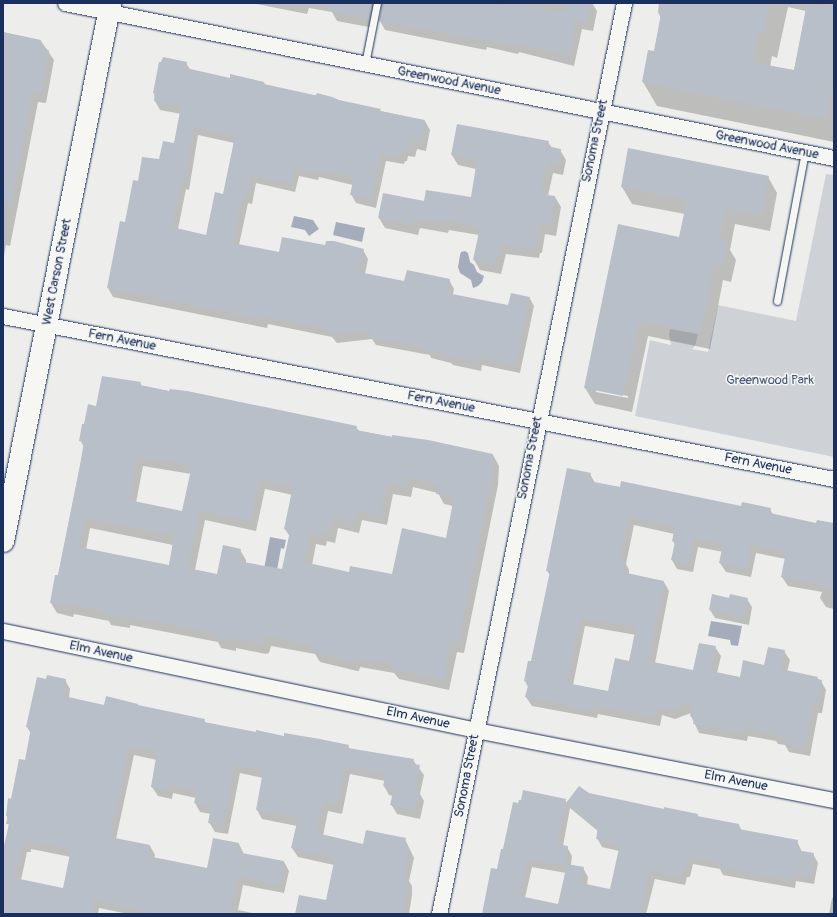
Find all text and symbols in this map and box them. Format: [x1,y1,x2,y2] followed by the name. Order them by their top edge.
[396,63,502,99] street label: Greenwood Avenue
[579,98,611,184] street label: Sonoma Street
[714,127,820,163] street label: Greenwood Avenue
[39,217,75,327] street label: West Carson Street
[87,326,157,354] street label: Fern Avenue
[726,372,814,388] park label: Greenwood Park
[406,388,476,416] street label: Fern Avenue
[514,415,546,501] street label: Sonoma Street
[723,450,793,478] street label: Fern Avenue
[68,638,134,666] street label: Elm Avenue
[385,704,451,732] street label: Elm Avenue
[451,733,483,819] street label: Sonoma Street
[703,767,769,795] street label: Elm Avenue

